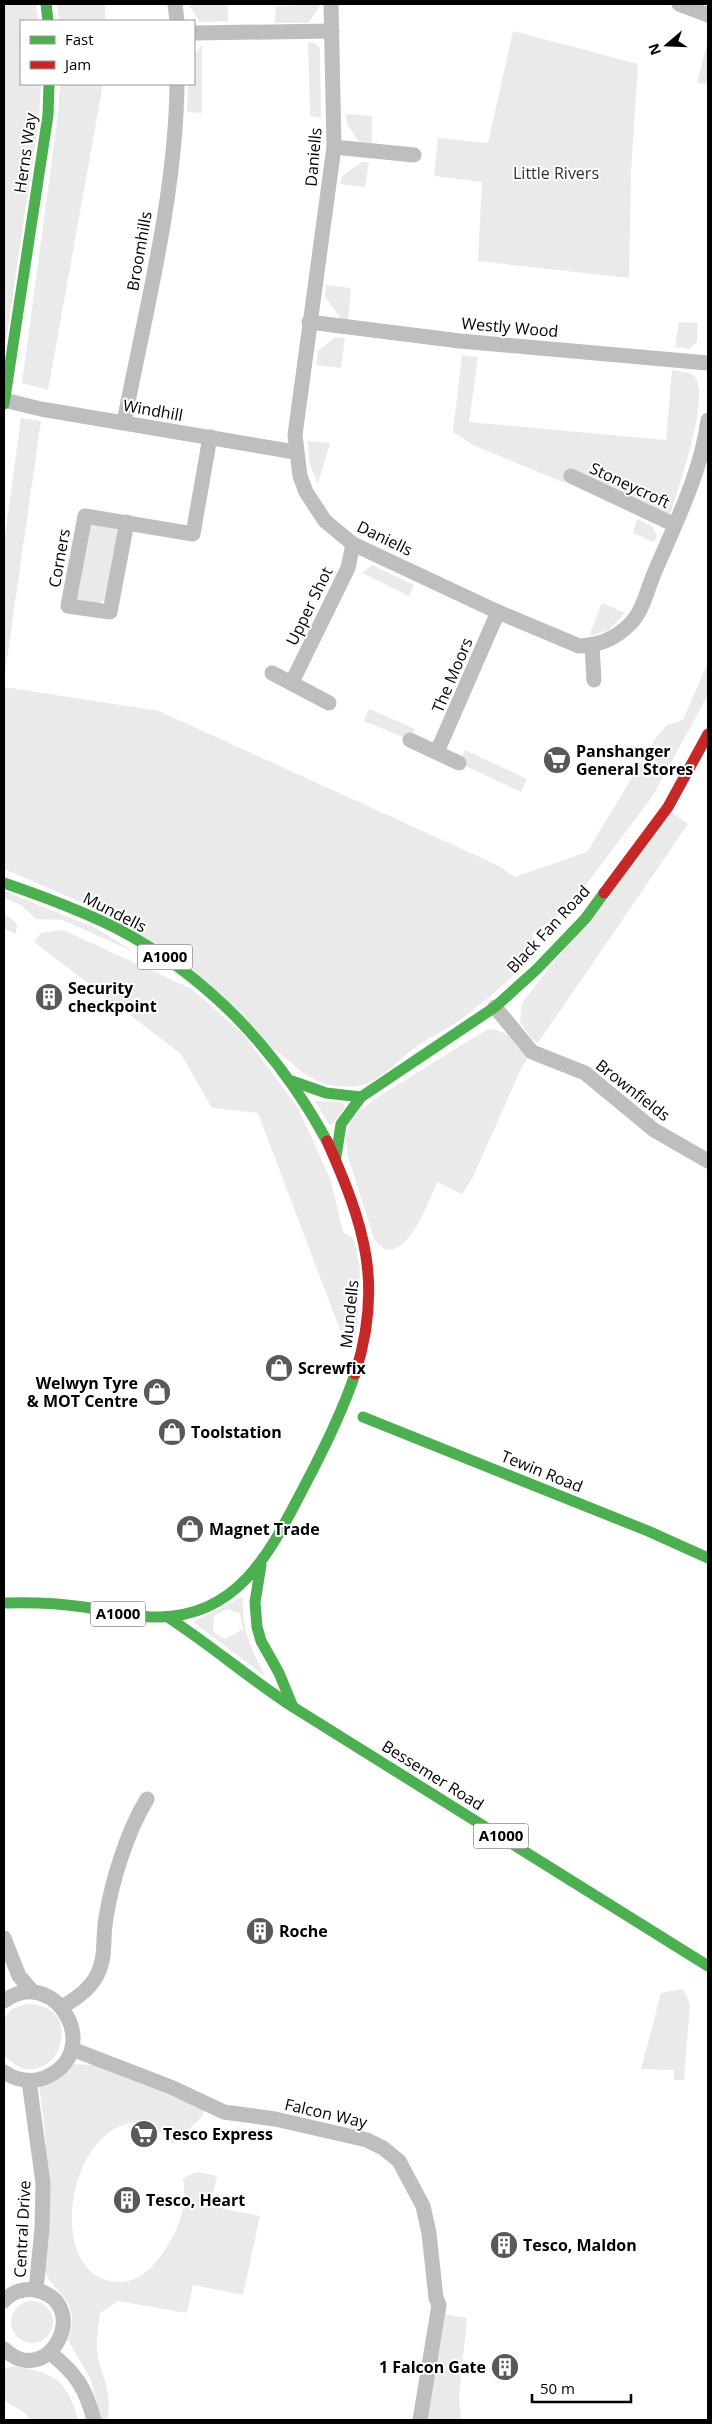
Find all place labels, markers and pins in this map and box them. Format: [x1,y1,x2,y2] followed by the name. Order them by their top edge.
[576,740,693,780] place label: Panshanger General Stores
[542,745,572,775] supermarket icon: Panshanger General Stores
[68,977,157,1017] place label: Security checkpoint
[34,982,64,1012] building icon: Security checkpoint
[264,1353,294,1383] shop icon: Screwfix
[298,1357,367,1379] place label: Screwfix
[27,1372,138,1412] place label: Welwyn Tyre & MOT Centre
[142,1377,172,1407] shop icon: Welwyn Tyre & MOT Centre
[157,1417,187,1447] shop icon: Toolstation
[191,1421,282,1443] place label: Toolstation
[175,1514,205,1544] shop icon: Magnet Trade
[209,1518,320,1540] place label: Magnet Trade
[245,1916,275,1946] building icon: Roche
[279,1920,328,1942] place label: Roche
[129,2119,159,2149] supermarket icon: Tesco Express
[163,2123,273,2145] place label: Tesco Express
[112,2185,142,2215] building icon: Tesco, Heart
[146,2189,245,2211] place label: Tesco, Heart
[489,2230,519,2260] building icon: Tesco, Maldon
[523,2234,637,2256] place label: Tesco, Maldon
[490,2352,520,2382] building icon: 1 Falcon Gate
[379,2356,486,2378] place label: 1 Falcon Gate

